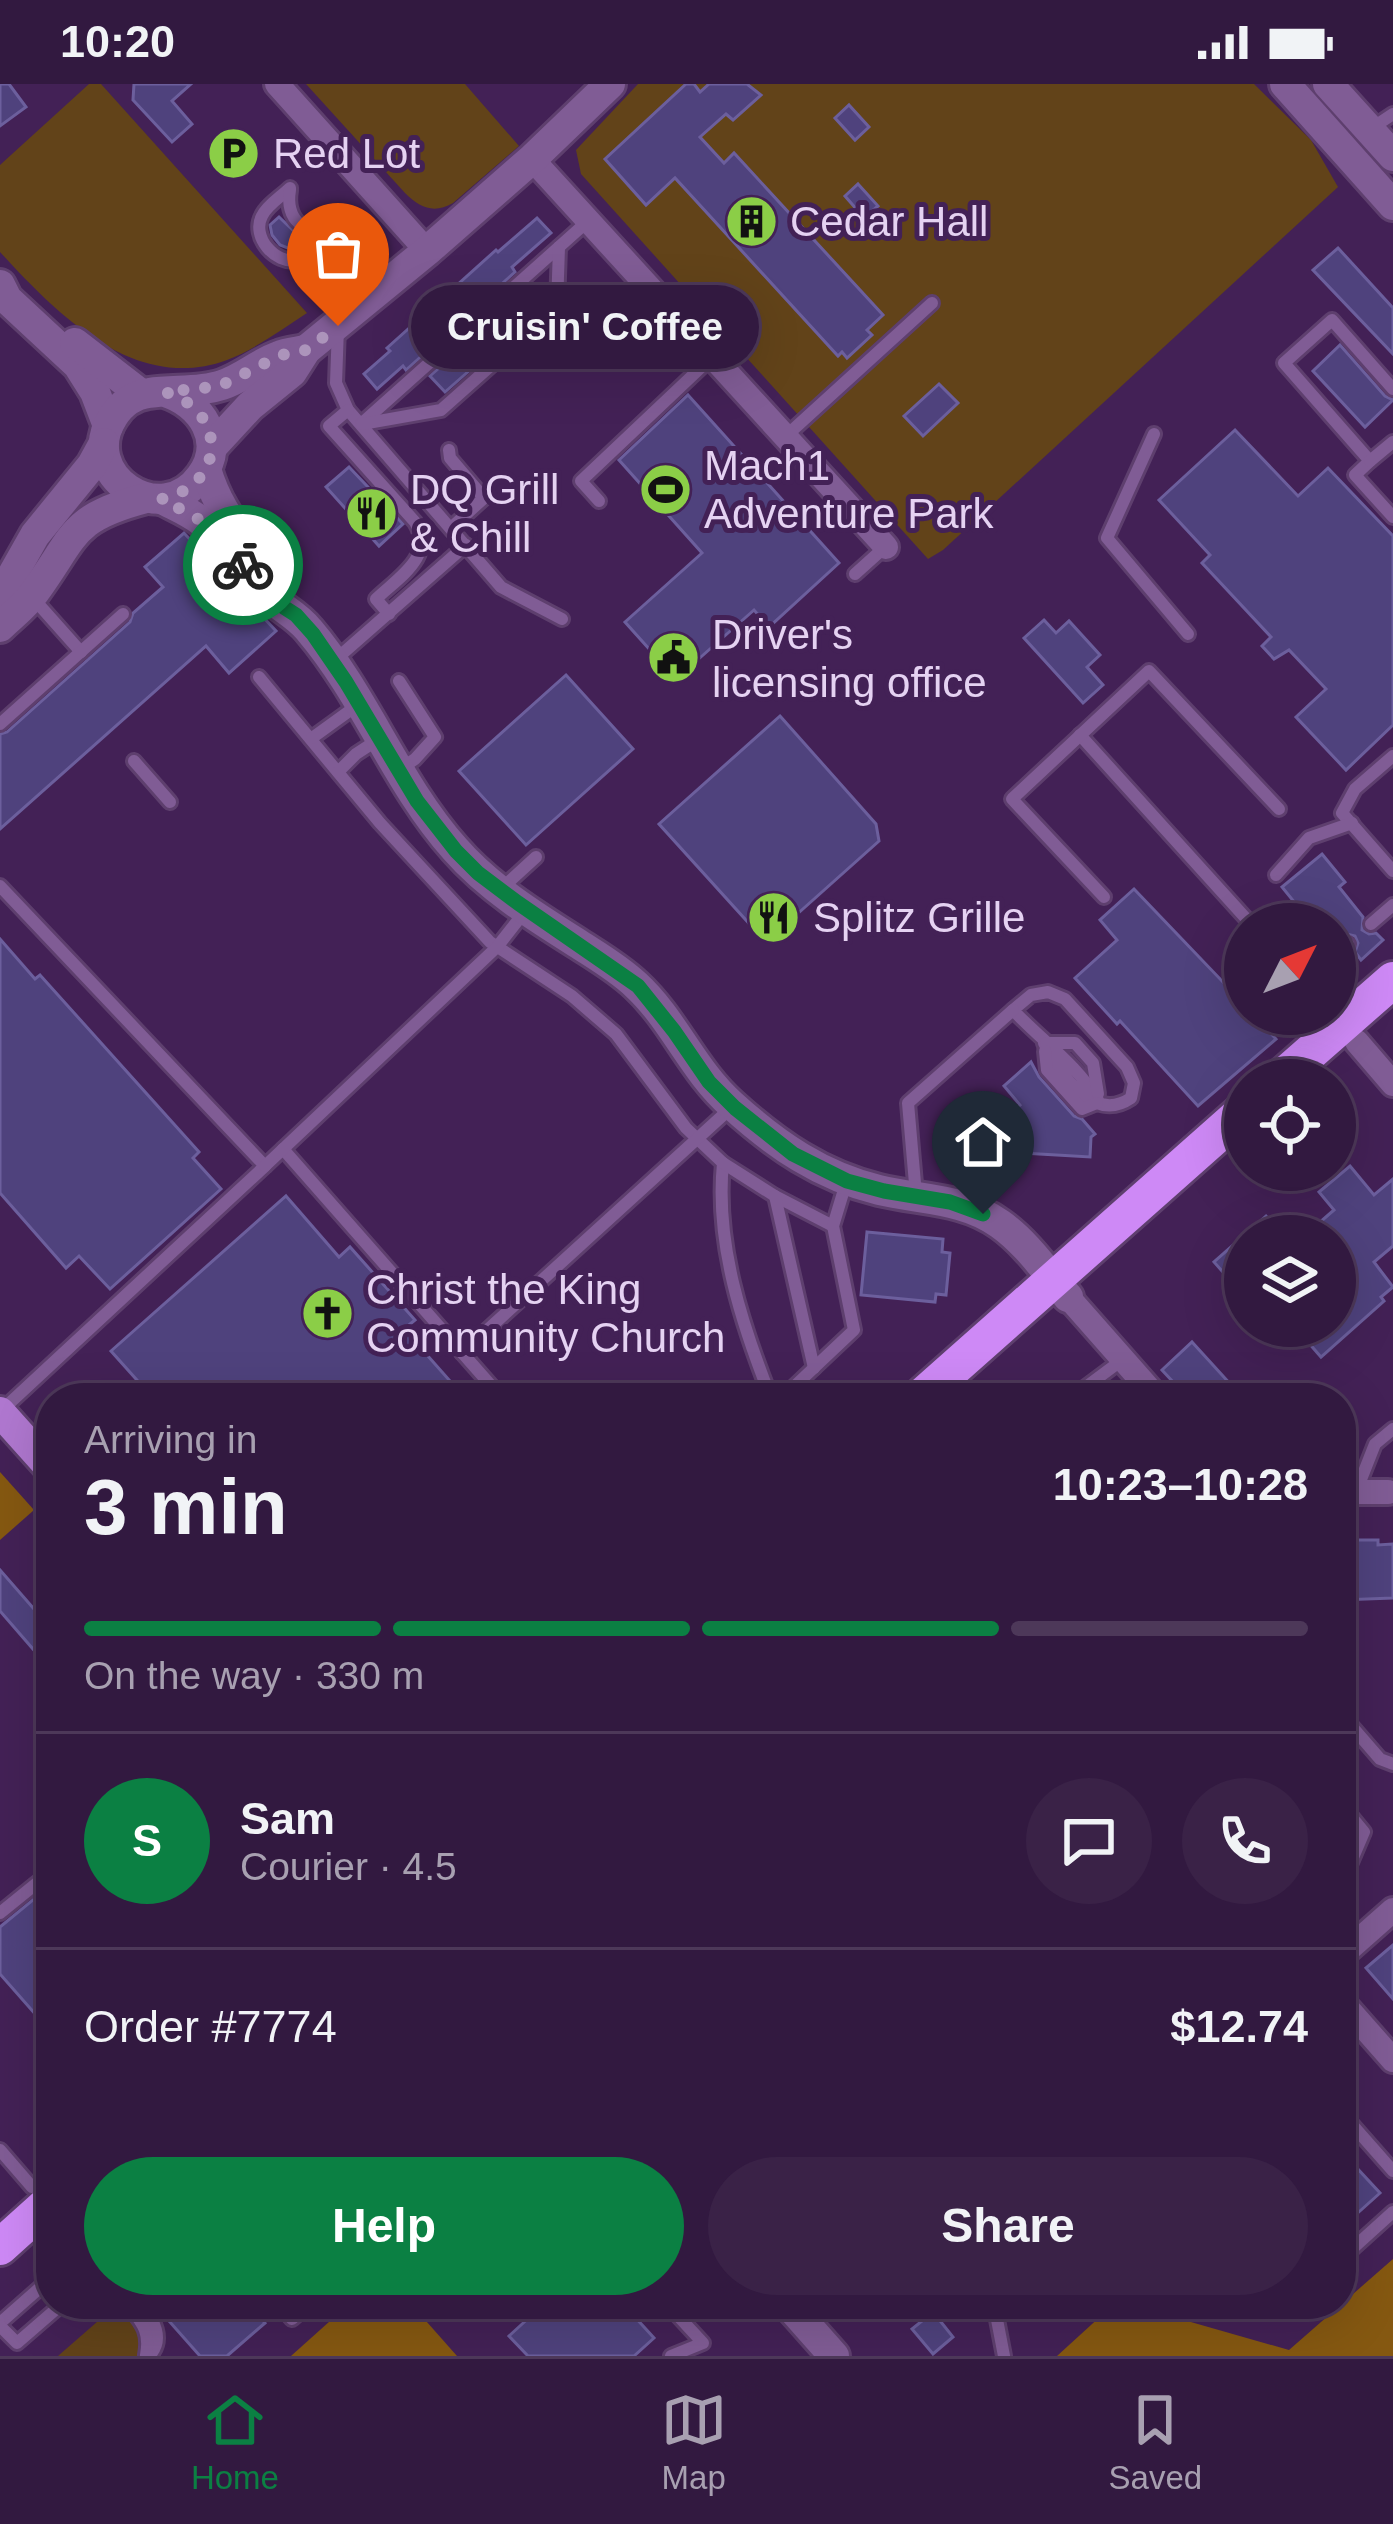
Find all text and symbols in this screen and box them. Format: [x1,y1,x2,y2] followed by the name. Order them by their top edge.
[60,16,175,67] text: 10:20
[206,125,262,181] parking icon: Red Lot
[273,130,420,177] place label: Red Lot
[723,193,779,249] building icon: Cedar Hall
[790,198,988,245] place label: Cedar Hall
[287,203,389,326] pin
[305,221,371,287] icon: bag
[410,284,758,368] callout: Cruisin' Coffee
[447,305,723,348] text: Cruisin' Coffee
[704,442,994,537] place label: Mach1 Adventure Park
[637,461,693,517] sports icon: Mach1 Adventure Park
[410,466,559,561] place label: DQ Grill & Chill
[343,485,399,541] restaurant icon: DQ Grill & Chill
[183,505,303,625] courier
[210,532,276,598] icon: bike
[712,611,987,706] place label: Driver's licensing office
[645,630,701,686] public building icon: Driver's licensing office
[746,889,802,945] restaurant icon: Splitz Grille
[813,894,1025,941] place label: Splitz Grille
[1224,903,1356,1035] north arrow
[1224,903,1356,1347] map controls
[1224,1059,1356,1191] button: locate
[932,1091,1034,1214] pin
[950,1109,1016,1175] icon: home
[1224,1215,1356,1347] button: layers
[366,1266,725,1361] place label: Christ the King Community Church
[299,1285,355,1341] church icon: Christ the King Community Church
[84,1418,257,1461] text: Arriving in
[1053,1459,1308,1510] text: 10:23–10:28
[84,1463,288,1551] text: 3 min
[84,1654,424,1697] text: On the way · 330 m
[1026,1778,1152,1904] button: chat
[1182,1778,1308,1904] button: phone
[240,1793,335,1844] text: Sam
[132,1815,162,1866] text: S
[240,1845,457,1888] text: Courier · 4.5
[84,2001,337,2052] text: Order #7774
[1170,2001,1308,2052] text: $12.74
[84,2157,684,2295] button: Help
[708,2157,1308,2295] button: Share
[191,2387,279,2497] tab: Home
[661,2387,727,2497] tab: Map
[1109,2387,1202,2497] tab: Saved

